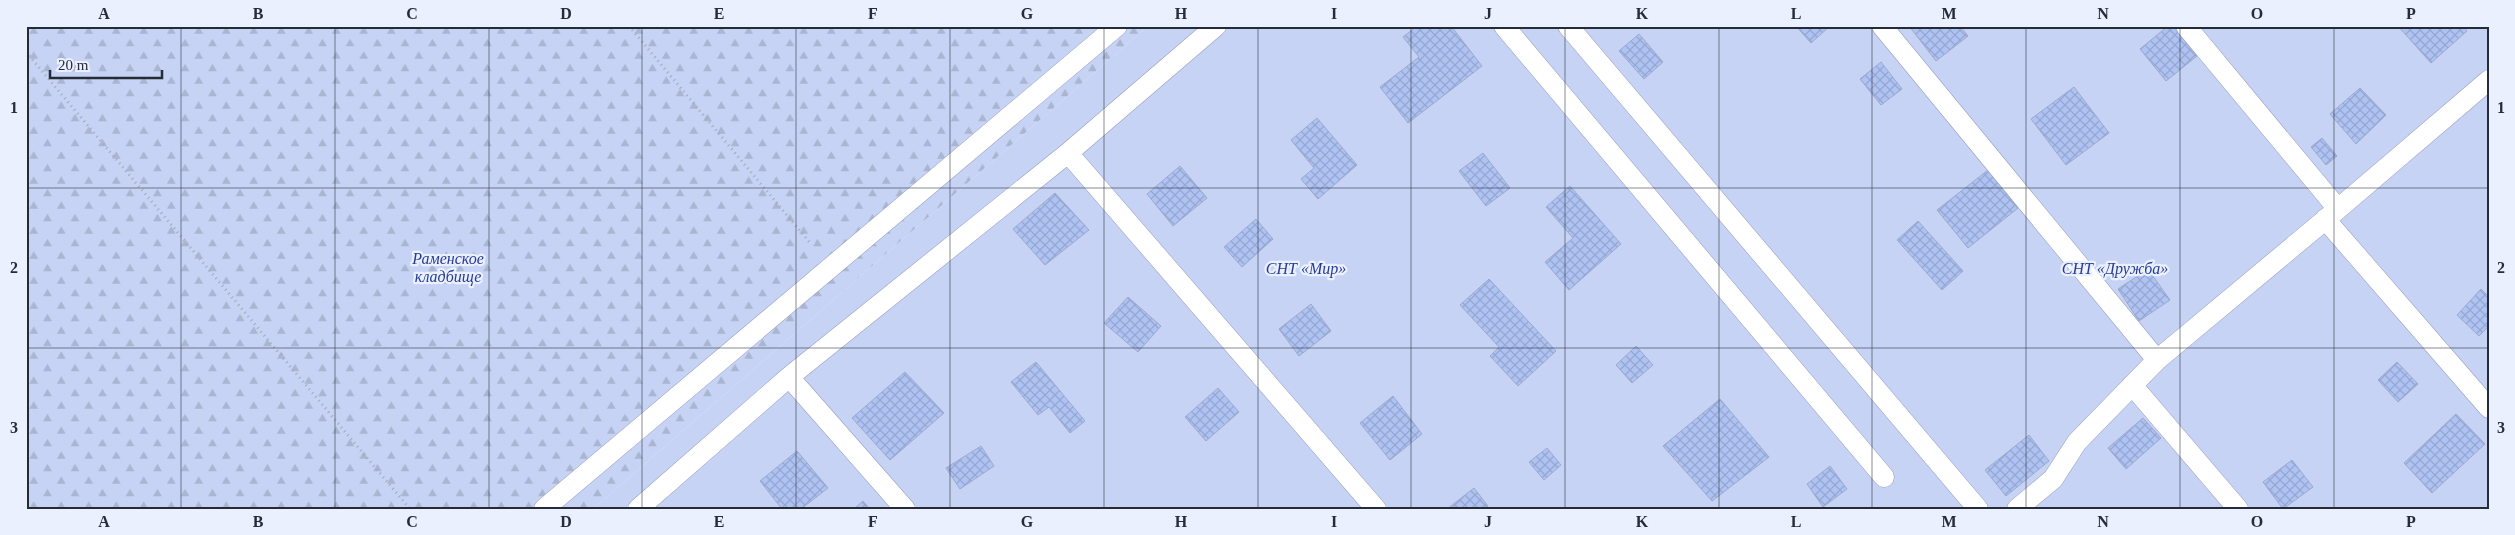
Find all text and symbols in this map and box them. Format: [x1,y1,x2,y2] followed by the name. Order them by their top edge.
[98,5,110,22] text: A
[253,5,264,22] text: B
[406,5,418,22] text: C
[560,5,572,22] text: D
[714,5,724,22] text: E
[868,5,878,22] text: F
[1021,5,1034,22] text: G
[1175,5,1188,22] text: H
[1331,5,1337,22] text: I
[1484,5,1492,22] text: J
[1636,5,1649,22] text: K
[1791,5,1801,22] text: L
[1941,5,1957,22] text: M
[2097,5,2109,22] text: N
[2251,5,2263,22] text: O
[2406,5,2416,22] text: P
[50,48,162,80] scale bar
[58,57,89,73] text: 20 m
[10,99,18,116] text: 1
[2497,99,2505,116] text: 1
[411,250,484,286] park label: Раменское кладбище
[10,259,18,276] text: 2
[2497,259,2505,276] text: 2
[1266,260,1346,278] park label: СНТ «Мир»
[2062,260,2168,278] park label: СНТ «Дружба»
[10,419,18,436] text: 3
[2497,419,2505,436] text: 3
[98,513,110,530] text: A
[253,513,264,530] text: B
[406,513,418,530] text: C
[560,513,572,530] text: D
[714,513,724,530] text: E
[868,513,878,530] text: F
[1021,513,1034,530] text: G
[1175,513,1188,530] text: H
[1331,513,1337,530] text: I
[1484,513,1492,530] text: J
[1636,513,1649,530] text: K
[1791,513,1801,530] text: L
[1941,513,1957,530] text: M
[2097,513,2109,530] text: N
[2251,513,2263,530] text: O
[2406,513,2416,530] text: P

